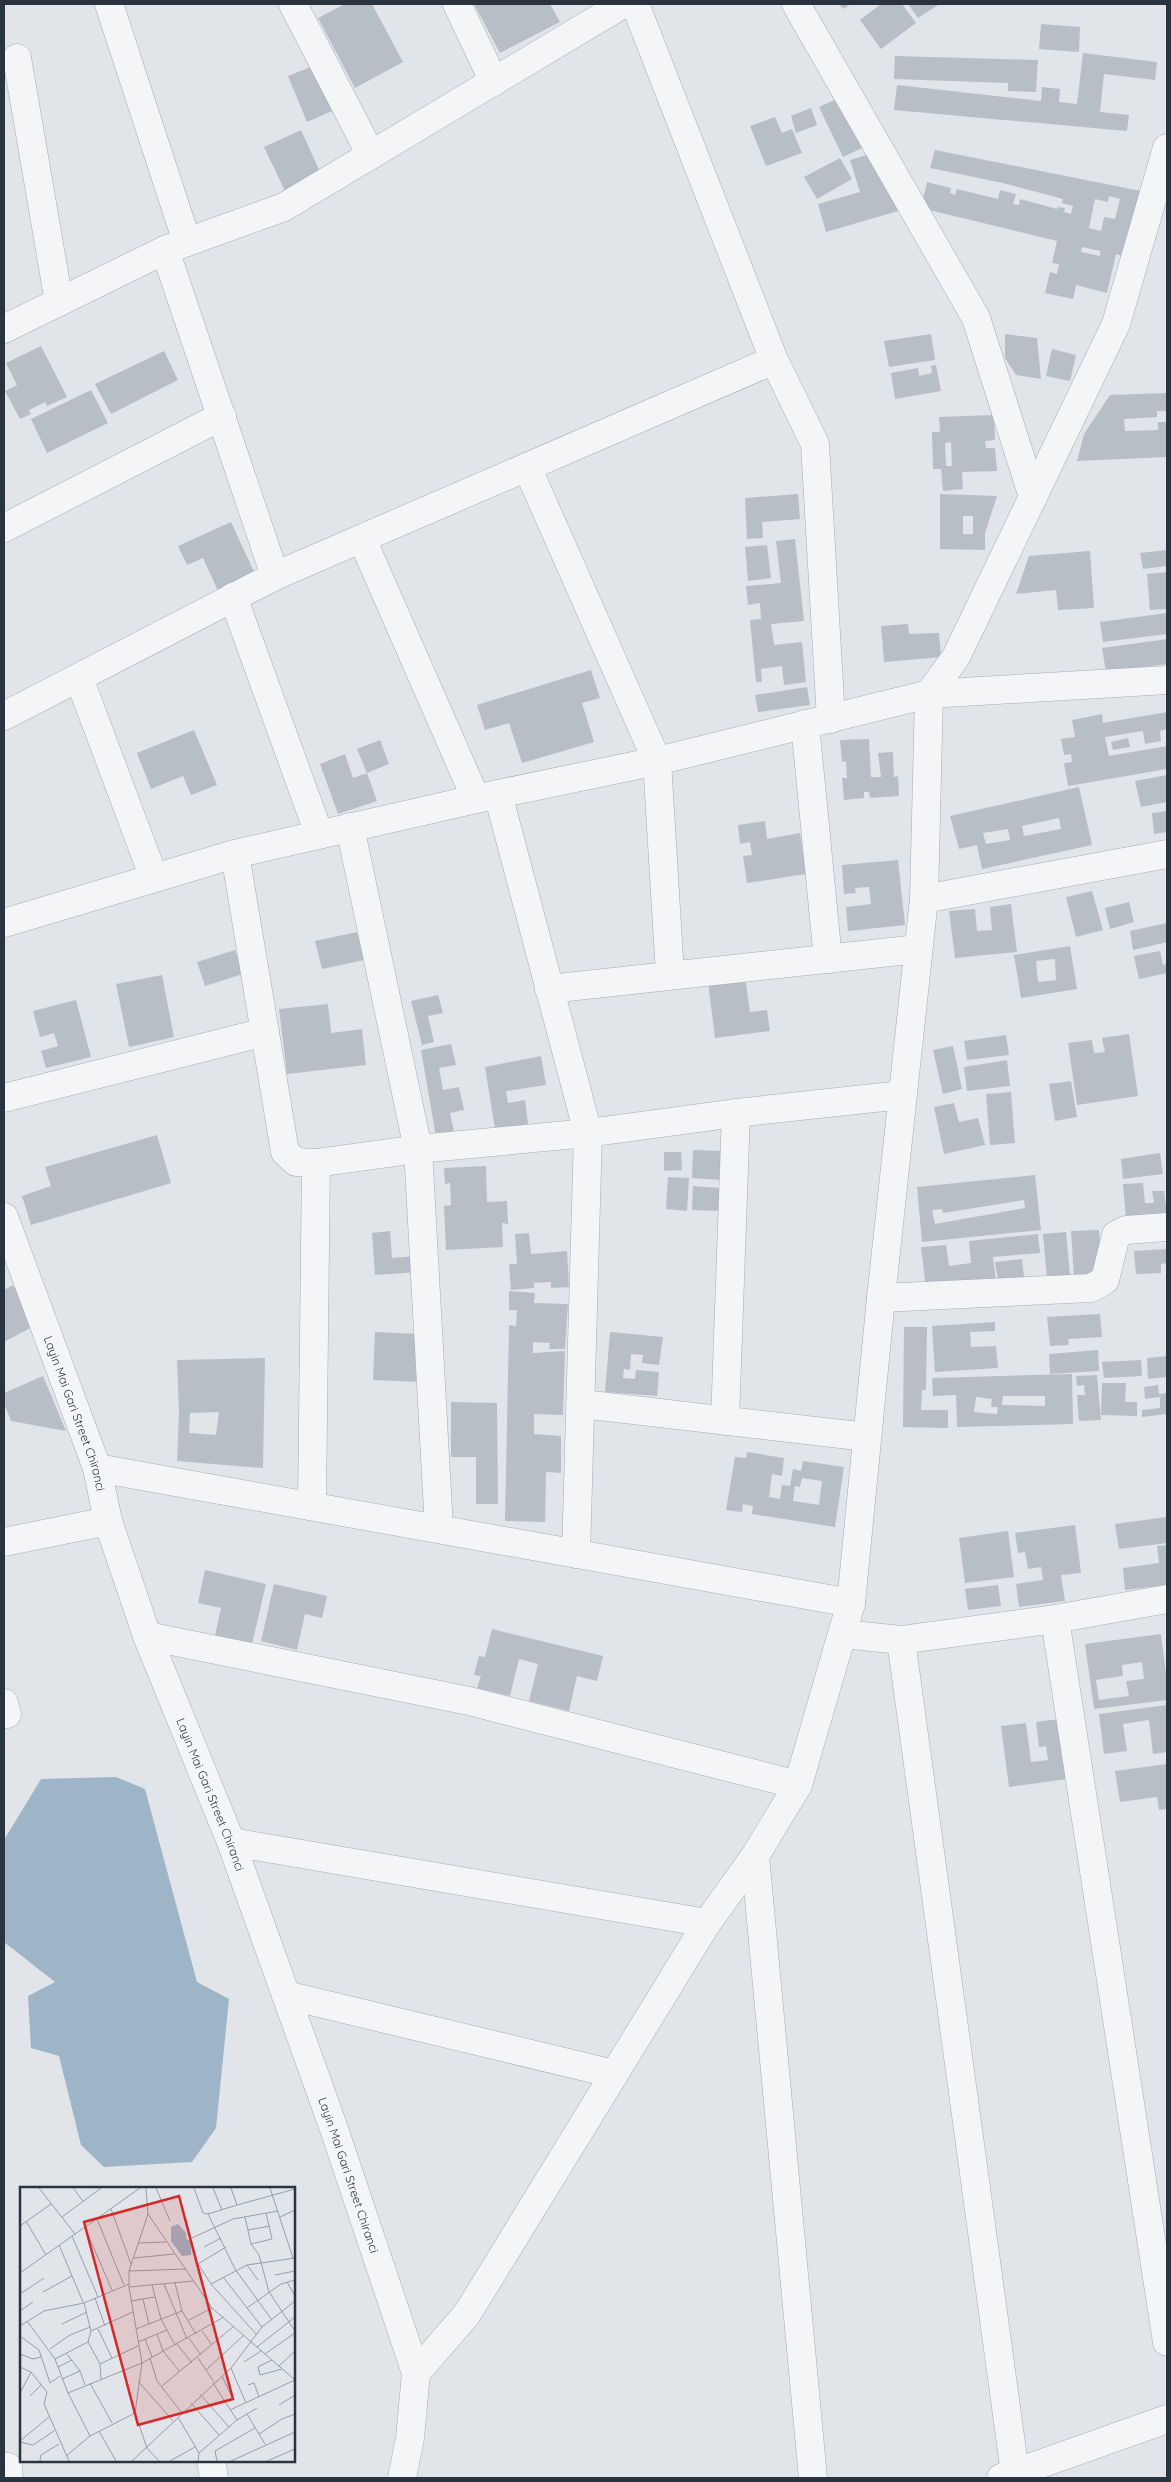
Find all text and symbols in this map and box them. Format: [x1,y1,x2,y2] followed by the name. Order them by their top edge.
[41,1334,109,1492] street label: Layin Mai Gari Street Chiranci
[174,1716,248,1873] street label: Layin Mai Gari Street Chiranci
[316,2095,383,2255] street label: Layin Mai Gari Street Chiranci
[20,2187,295,2462] inset map

